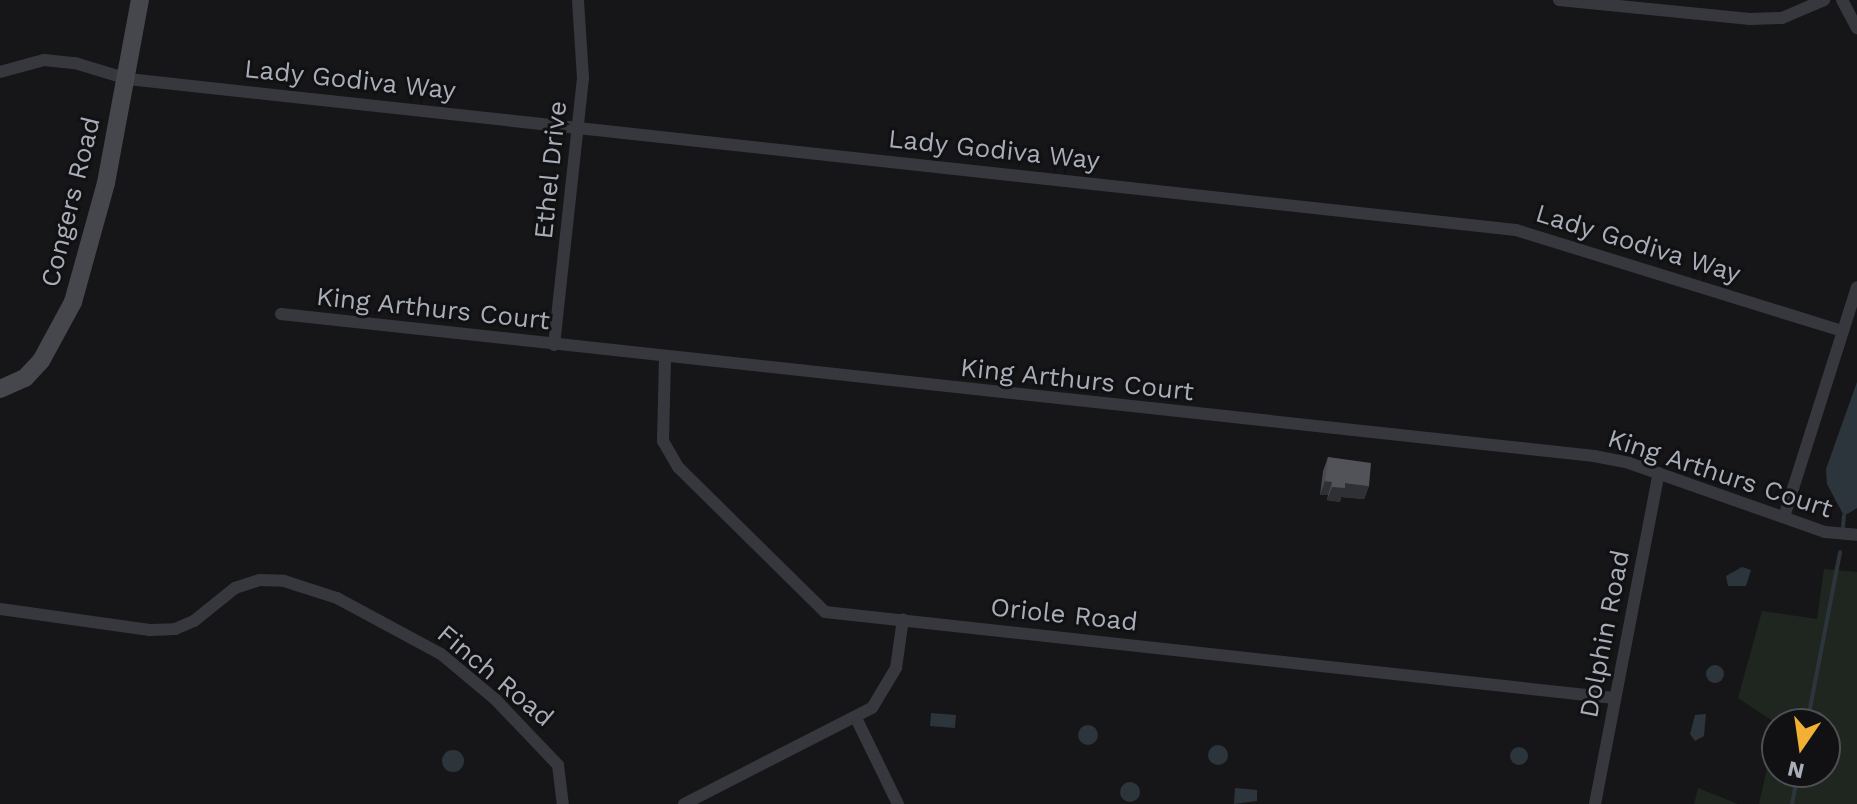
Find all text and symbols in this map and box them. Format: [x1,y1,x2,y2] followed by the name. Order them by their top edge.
[242,53,458,107] street label: Lady Godiva Way
[528,99,574,241] street label: Ethel Drive
[35,114,107,290] street label: Congers Road
[886,123,1102,177] street label: Lady Godiva Way
[1531,198,1745,290] street label: Lady Godiva Way
[314,281,552,337] street label: King Arthurs Court
[958,352,1196,408] street label: King Arthurs Court
[1603,423,1837,525] street label: King Arthurs Court
[1573,548,1637,720] street label: Dolphin Road
[989,592,1139,638] street label: Oriole Road
[431,618,559,734] street label: Finch Road
[1761,708,1841,788] north arrow
[1785,756,1807,784] text: N

